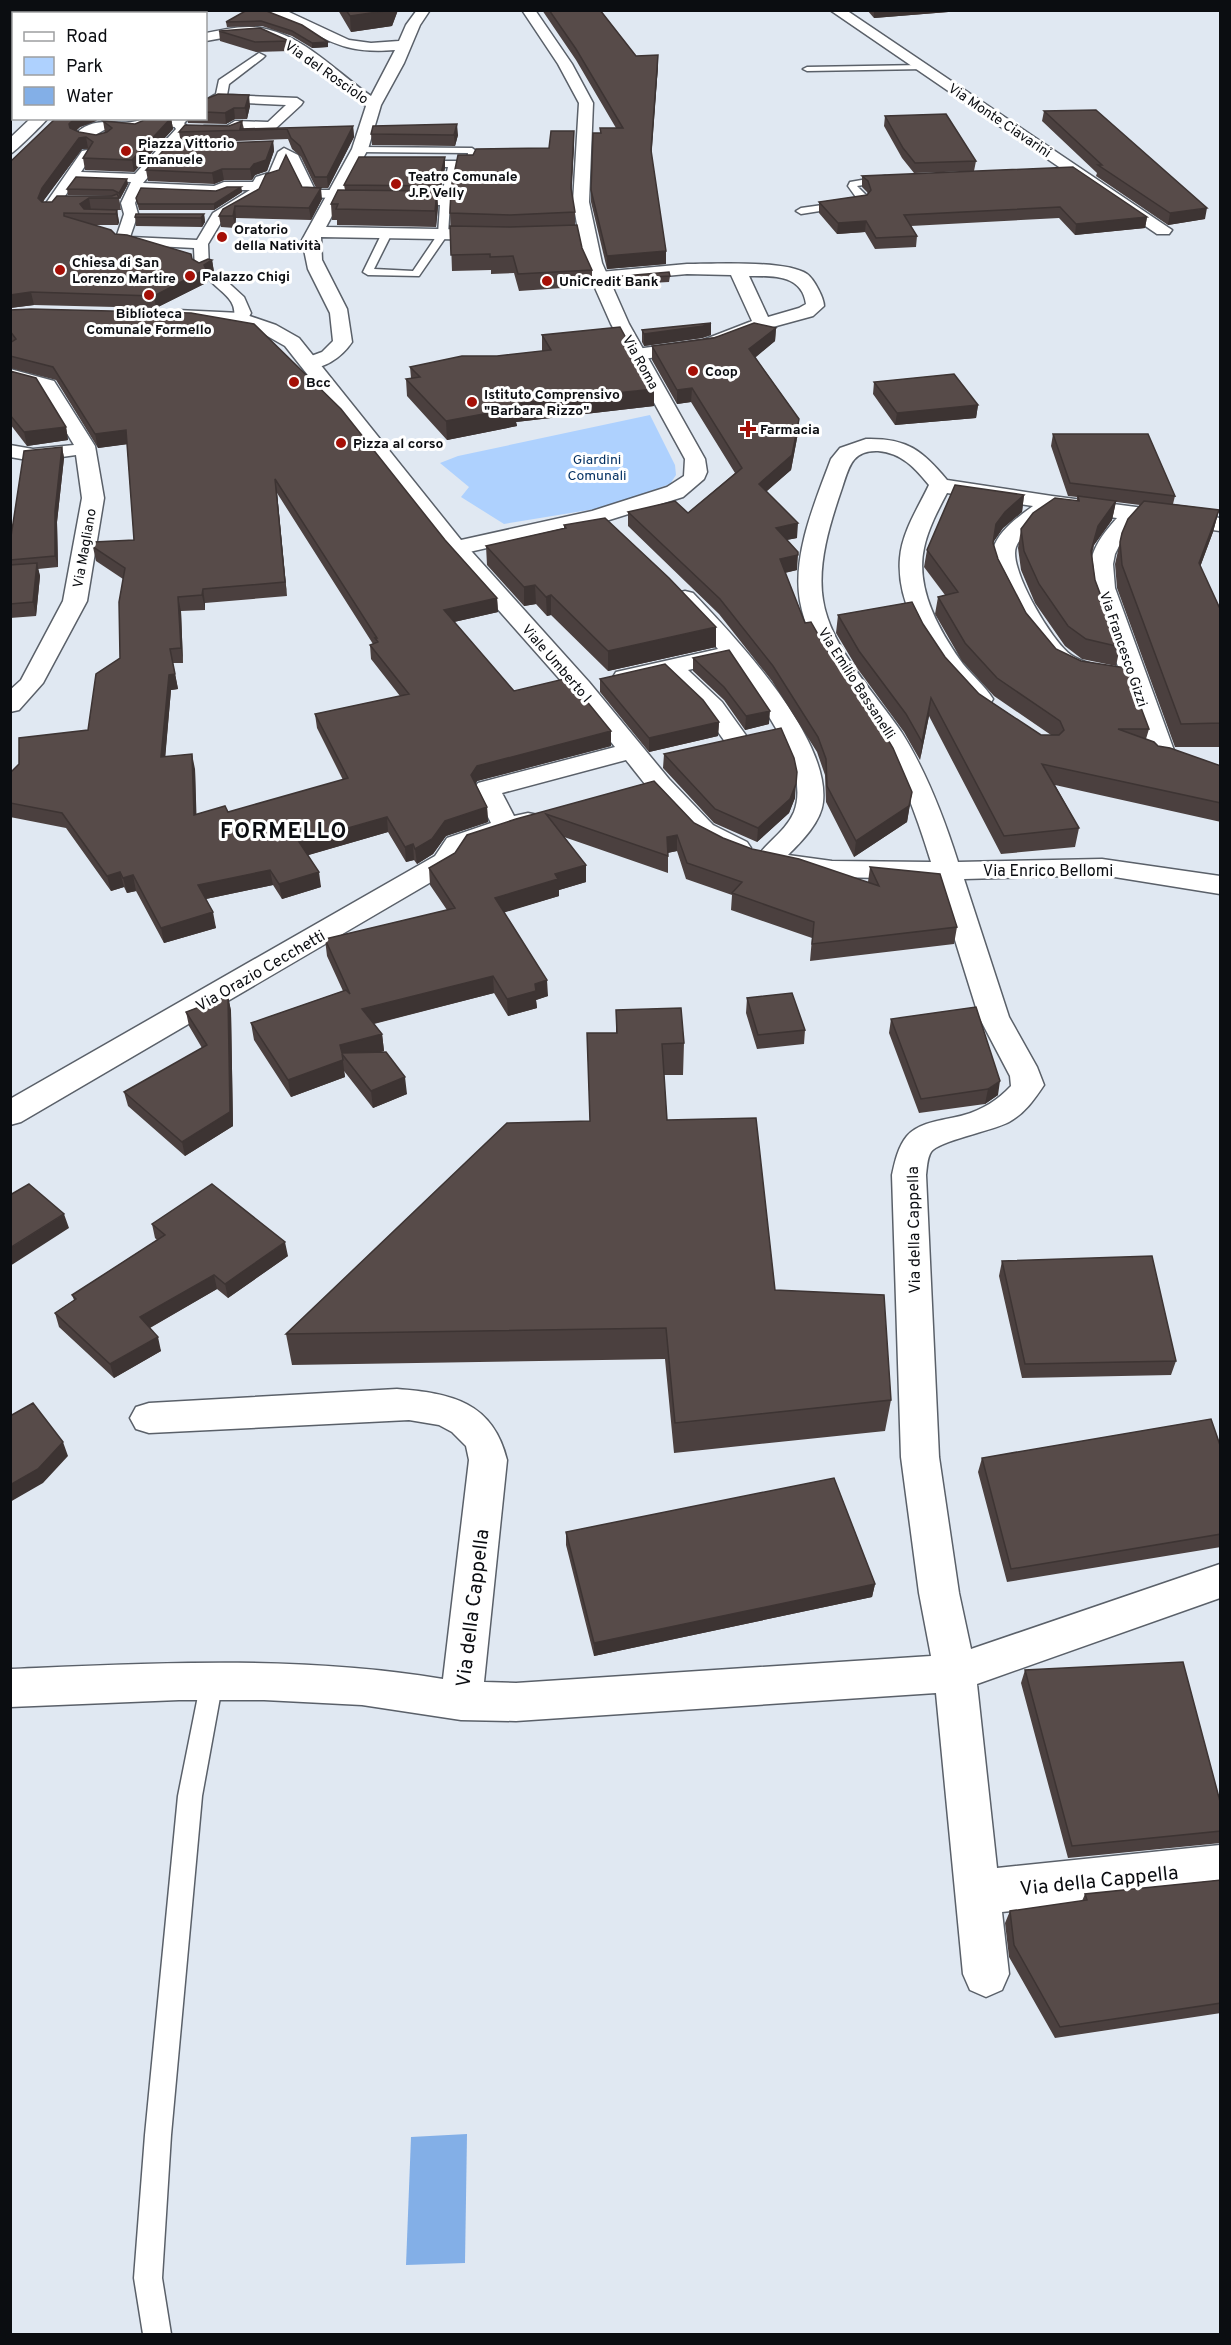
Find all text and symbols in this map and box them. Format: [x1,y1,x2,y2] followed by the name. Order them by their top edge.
[12,12,207,120] legend
[66,26,108,49] text: Road
[281,38,372,109] street label: Via del Rosciolo
[66,56,103,79] text: Park
[944,80,1054,162] street label: Via Monte Ciavarini
[66,86,113,109] text: Water
[138,136,235,169] place label: Piazza Vittorio Emanuele
[119,144,133,158] marker: Piazza Vittorio Emanuele
[408,169,518,202] place label: Teatro Comunale J.P. Velly
[389,177,403,191] marker: Teatro Comunale J.P. Velly
[234,222,321,255] place label: Oratorio della Natività
[215,230,229,244] marker: Oratorio della Natività
[72,255,176,288] place label: Chiesa di San Lorenzo Martire
[53,263,67,277] marker: Chiesa di San Lorenzo Martire
[183,269,197,283] marker: Palazzo Chigi
[202,269,290,286] place label: Palazzo Chigi
[540,274,554,288] marker: UniCredit Bank
[559,274,659,291] place label: UniCredit Bank
[142,288,156,302] marker: Biblioteca Comunale Formello
[86,306,212,339] place label: Biblioteca Comunale Formello
[618,333,662,393] street label: Via Roma
[686,364,700,378] marker: Coop
[705,364,738,381] place label: Coop
[287,375,301,389] marker: Bcc
[306,375,331,392] place label: Bcc
[484,387,620,420] place label: Istituto Comprensivo "Barbara Rizzo"
[465,395,479,409] marker: Istituto Comprensivo "Barbara Rizzo"
[741,422,755,436] marker: Farmacia
[760,422,820,439] place label: Farmacia
[334,436,348,450] marker: Pizza al corso
[353,436,444,453] place label: Pizza al corso
[567,452,627,485] park label: Giardini Comunali
[70,507,101,589] street label: Via Magliano
[1095,590,1150,709] street label: Via Francesco Gizzi
[517,622,594,706] street label: Viale Umberto I
[813,625,898,743] street label: Via Emilio Bassanelli
[220,819,348,846] district label: FORMELLO
[983,862,1113,882] street label: Via Enrico Bellomi
[193,926,329,1017] street label: Via Orazio Cecchetti
[904,1166,926,1294] street label: Via della Cappella
[451,1528,497,1689] street label: Via della Cappella
[1019,1861,1180,1903] street label: Via della Cappella

